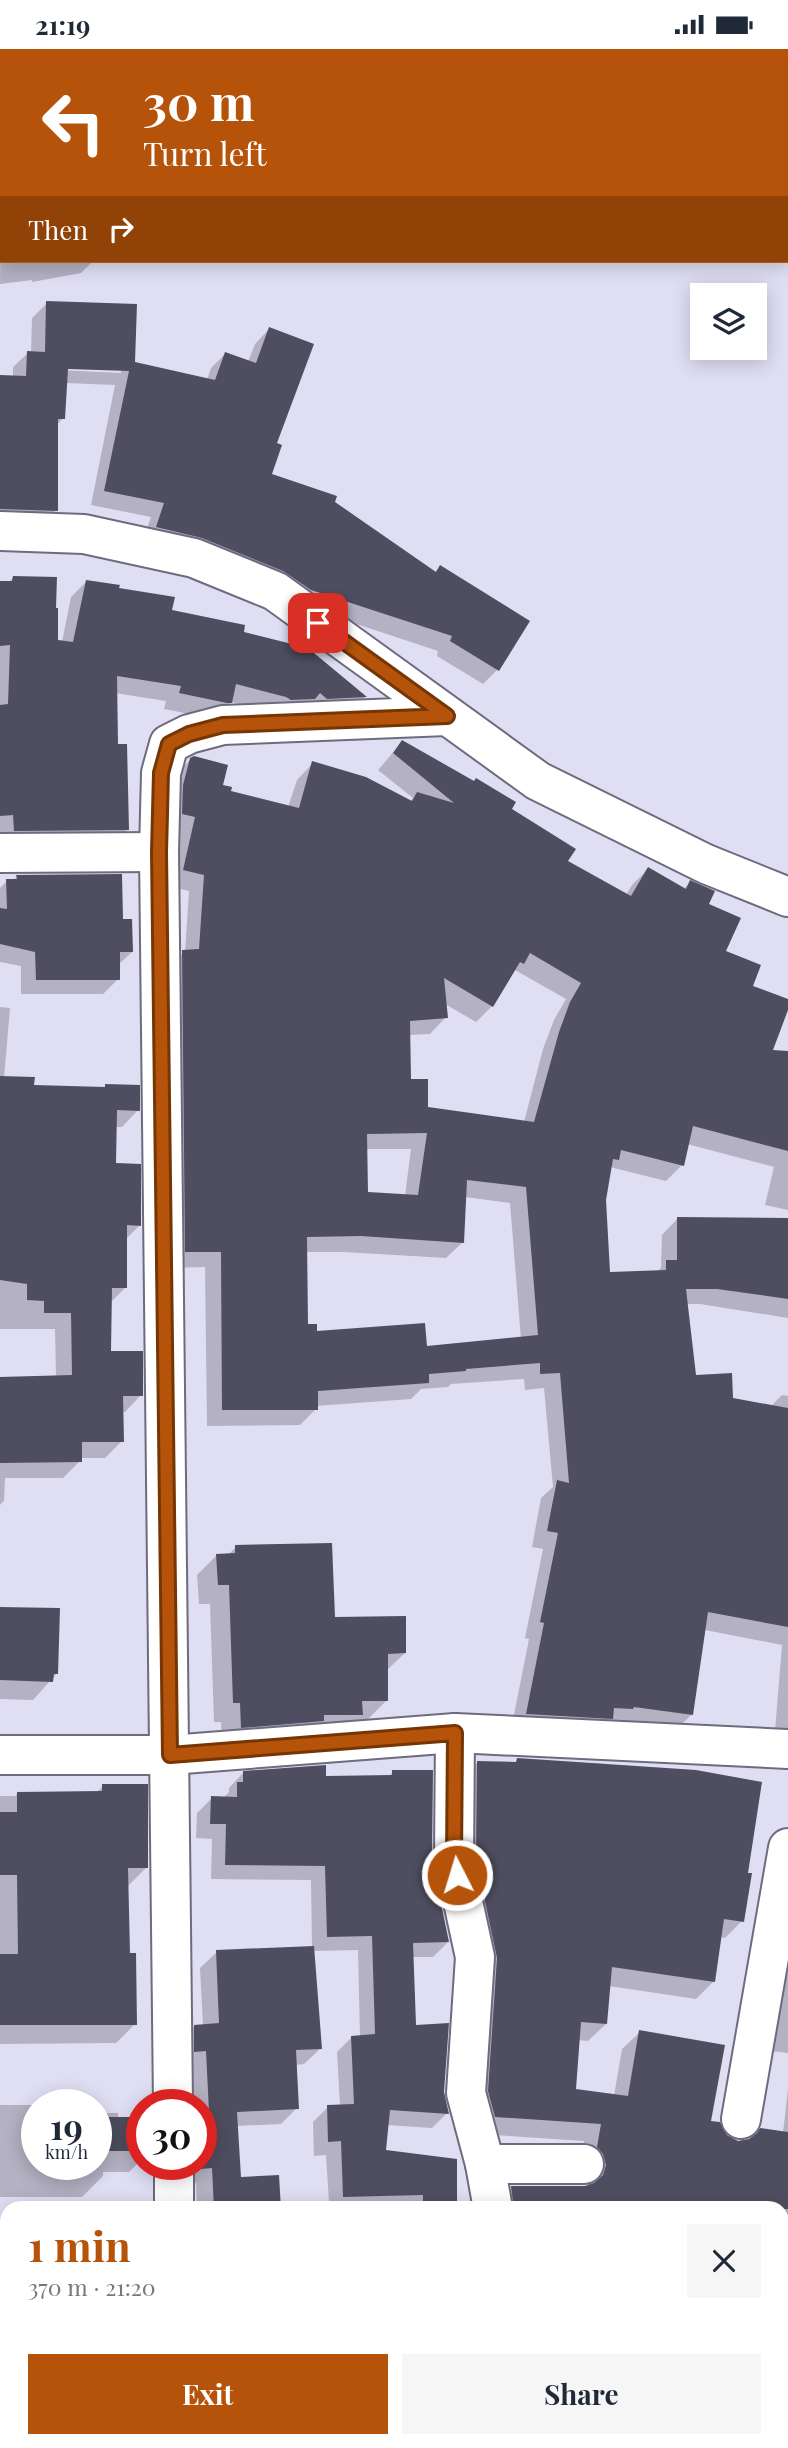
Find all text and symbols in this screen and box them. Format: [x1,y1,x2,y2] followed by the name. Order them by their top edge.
[35,7,90,42] text: 21:19
[143,68,254,133] text: 30 m
[28,77,119,168] icon: left
[143,131,267,174] text: Turn left
[102,210,140,248] icon: right
[28,212,88,247] text: Then
[690,283,767,360] map controls
[690,283,767,360] button: layers
[288,593,348,653] pin
[299,604,337,642] icon: arrive
[420,1838,494,1912] position arrow
[126,2089,217,2180] speed limit sign: 30
[50,2102,83,2149] text: 19
[45,2140,88,2164] text: km/h
[28,2217,131,2273] text: 1 min
[687,2224,761,2298] button: close
[28,2271,156,2302] text: 370 m · 21:20
[28,2354,388,2434] button: Exit
[402,2354,761,2434] button: Share

